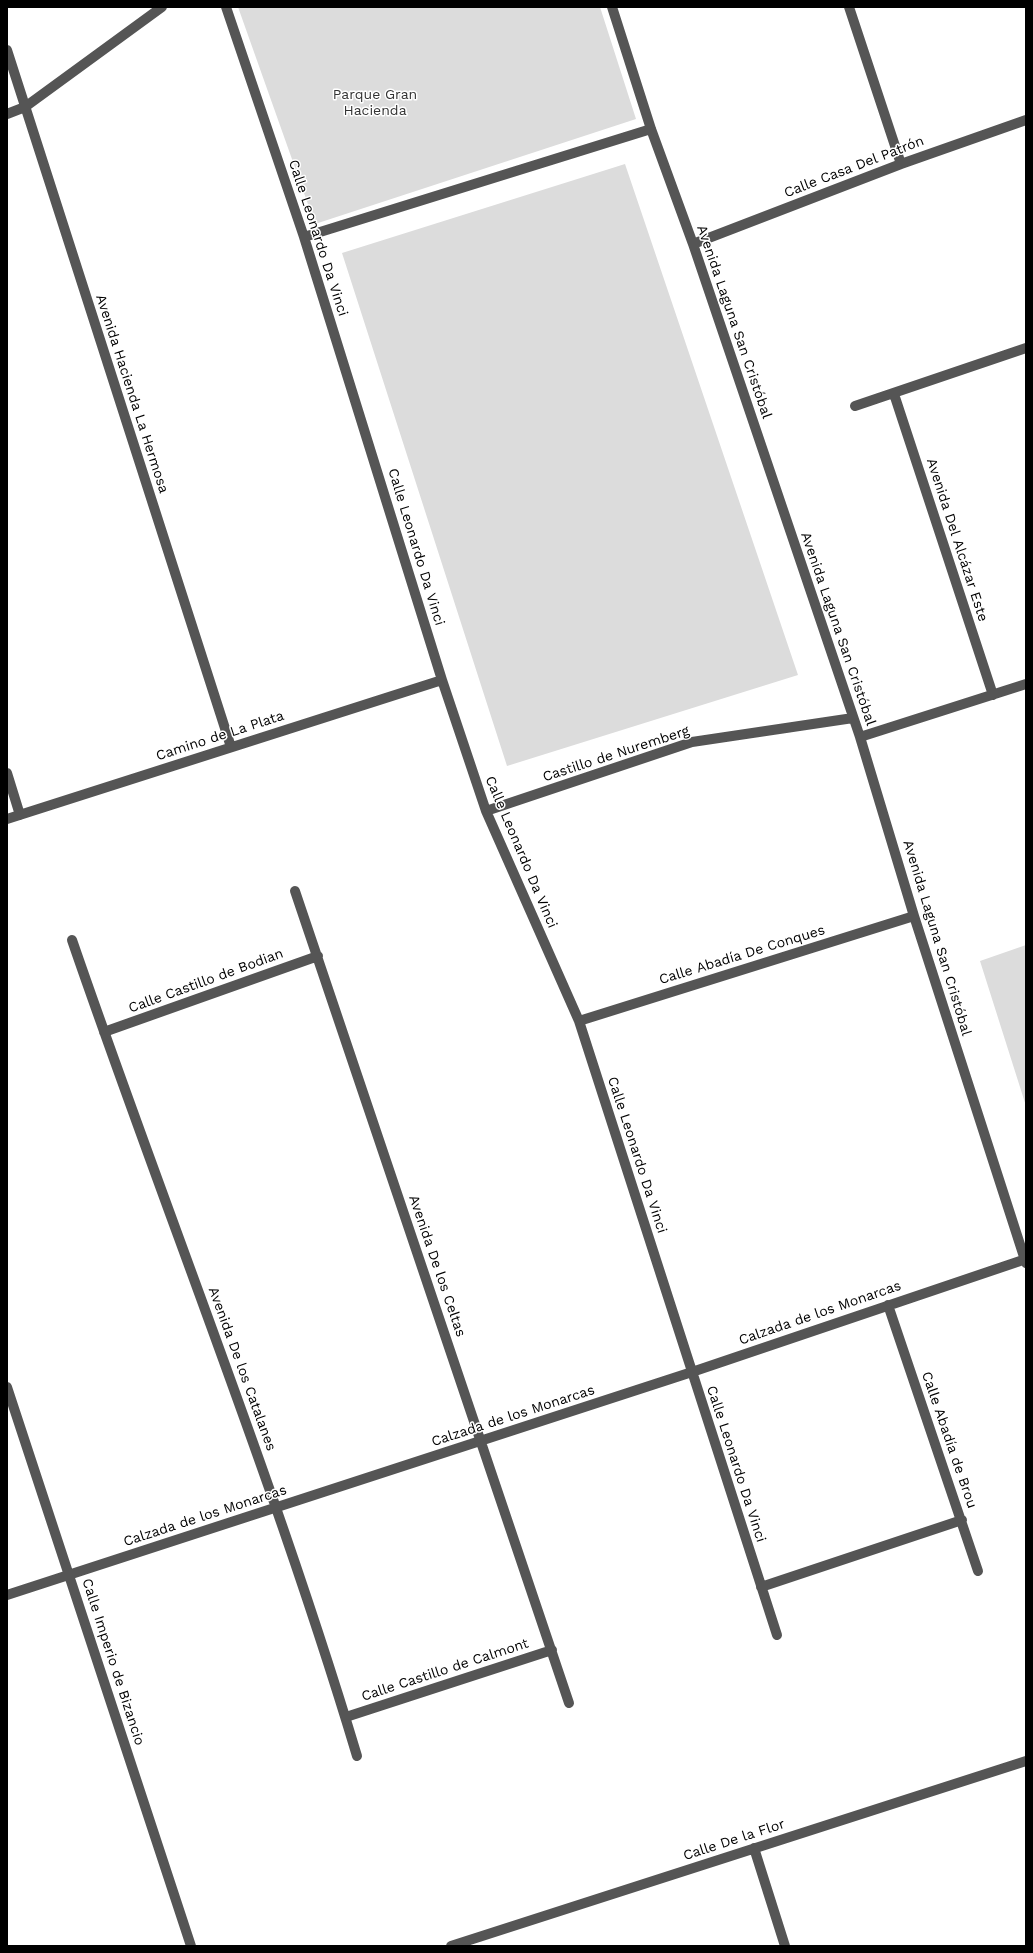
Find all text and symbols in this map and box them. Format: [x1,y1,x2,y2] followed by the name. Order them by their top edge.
[333,87,417,120] park label: Parque Gran Hacienda
[782,133,926,201] street label: Calle Casa Del Patrón
[285,158,351,318] street label: Calle Leonardo Da Vinci
[693,223,775,421] street label: Avenida Laguna San Cristóbal
[92,293,172,495] street label: Avenida Hacienda La Hermosa
[923,456,991,624] street label: Avenida Del Alcázar Este
[384,466,448,628] street label: Calle Leonardo Da Vinci
[797,530,879,728] street label: Avenida Laguna San Cristóbal
[154,707,286,765] street label: Camino de La Plata
[541,722,691,786] street label: Castillo de Nuremberg
[481,773,561,931] street label: Calle Leonardo Da Vinci
[899,838,975,1038] street label: Avenida Laguna San Cristóbal
[657,922,827,988] street label: Calle Abadía De Conques
[126,945,286,1017] street label: Calle Castillo de Bodian
[604,1075,670,1235] street label: Calle Leonardo Da Vinci
[405,1193,469,1339] street label: Avenida De los Celtas
[737,1277,903,1349] street label: Calzada de los Monarcas
[204,1285,280,1453] street label: Avenida De los Catalanes
[918,1369,980,1511] street label: Calle Abadía de Brou
[429,1382,597,1450] street label: Calzada de los Monarcas
[703,1384,769,1544] street label: Calle Leonardo Da Vinci
[121,1482,289,1550] street label: Calzada de los Monarcas
[78,1576,148,1748] street label: Calle Imperio de Bizancio
[359,1635,531,1705] street label: Calle Castillo de Calmont
[681,1816,787,1864] street label: Calle De la Flor

